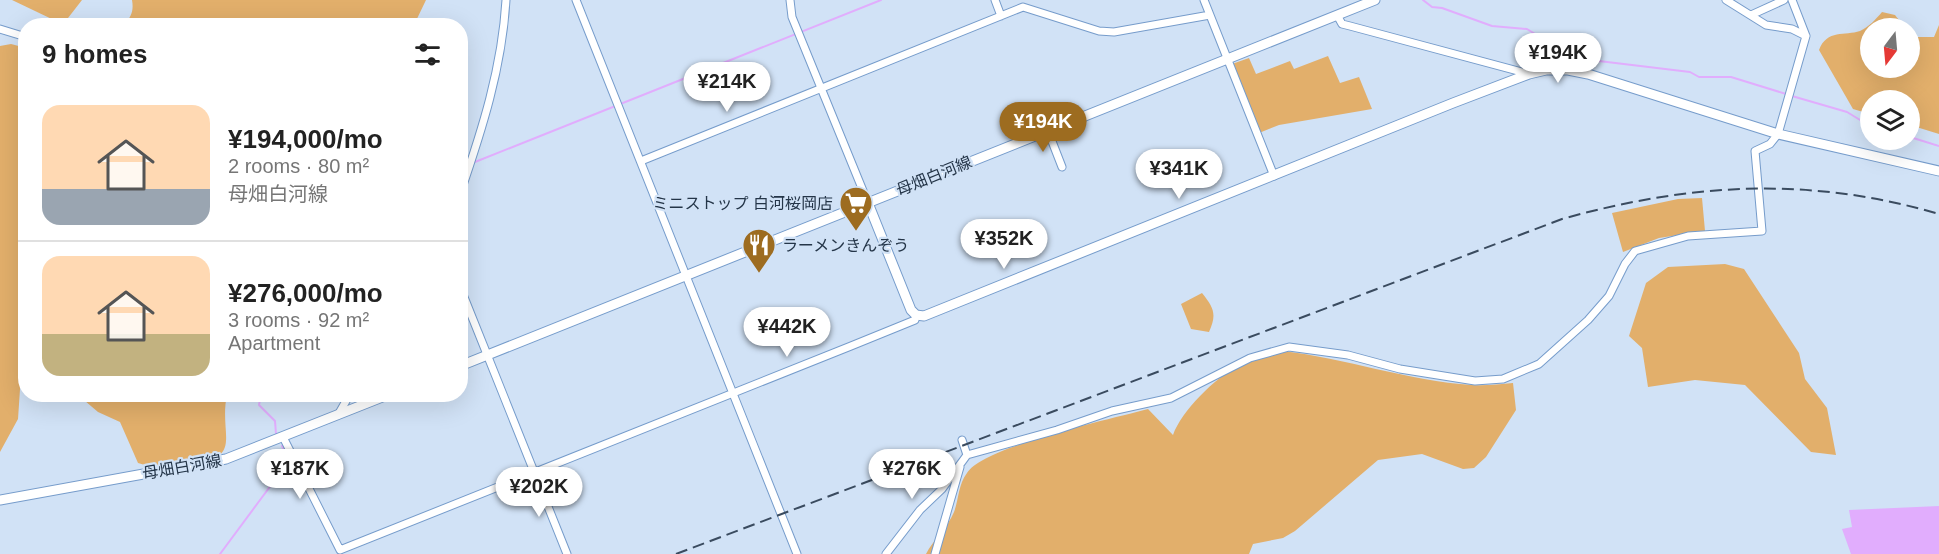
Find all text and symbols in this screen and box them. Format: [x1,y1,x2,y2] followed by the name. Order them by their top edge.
[1860,18,1920,78] north arrow
[1860,18,1920,150] map controls
[1516,33,1600,84] pin: ¥194K
[411,38,444,71] icon: filters
[42,39,148,69] text: 9 homes
[1529,41,1587,63] text: ¥194K
[685,62,769,113] pin: ¥214K
[698,70,756,92] text: ¥214K
[1860,90,1920,150] button: layers
[1001,102,1085,153] pin: ¥194K
[1014,110,1072,132] text: ¥194K
[228,124,383,154] text: ¥194,000/mo
[90,129,162,201] icon: home
[1137,149,1221,200] pin: ¥341K
[894,153,974,199] street label: 母畑白河線
[228,155,369,177] text: 2 rooms · 80 m²
[1150,157,1208,179] text: ¥341K
[228,183,328,205] text: 母畑白河線
[838,185,874,232] supermarket icon: ミニストップ 白河桜岡店
[653,195,833,212] place label: ミニストップ 白河桜岡店
[962,219,1046,270] pin: ¥352K
[741,227,777,274] restaurant icon: ラーメンきんぞう
[975,227,1033,249] text: ¥352K
[782,237,909,254] place label: ラーメンきんぞう
[228,278,383,308] text: ¥276,000/mo
[90,280,162,352] icon: home
[745,307,829,358] pin: ¥442K
[228,309,369,331] text: 3 rooms · 92 m²
[758,315,816,337] text: ¥442K
[228,332,320,354] text: Apartment
[258,449,342,500] pin: ¥187K
[870,449,954,500] pin: ¥276K
[141,452,223,482] street label: 母畑白河線
[271,457,329,479] text: ¥187K
[883,457,941,479] text: ¥276K
[497,467,581,518] pin: ¥202K
[510,475,568,497] text: ¥202K

